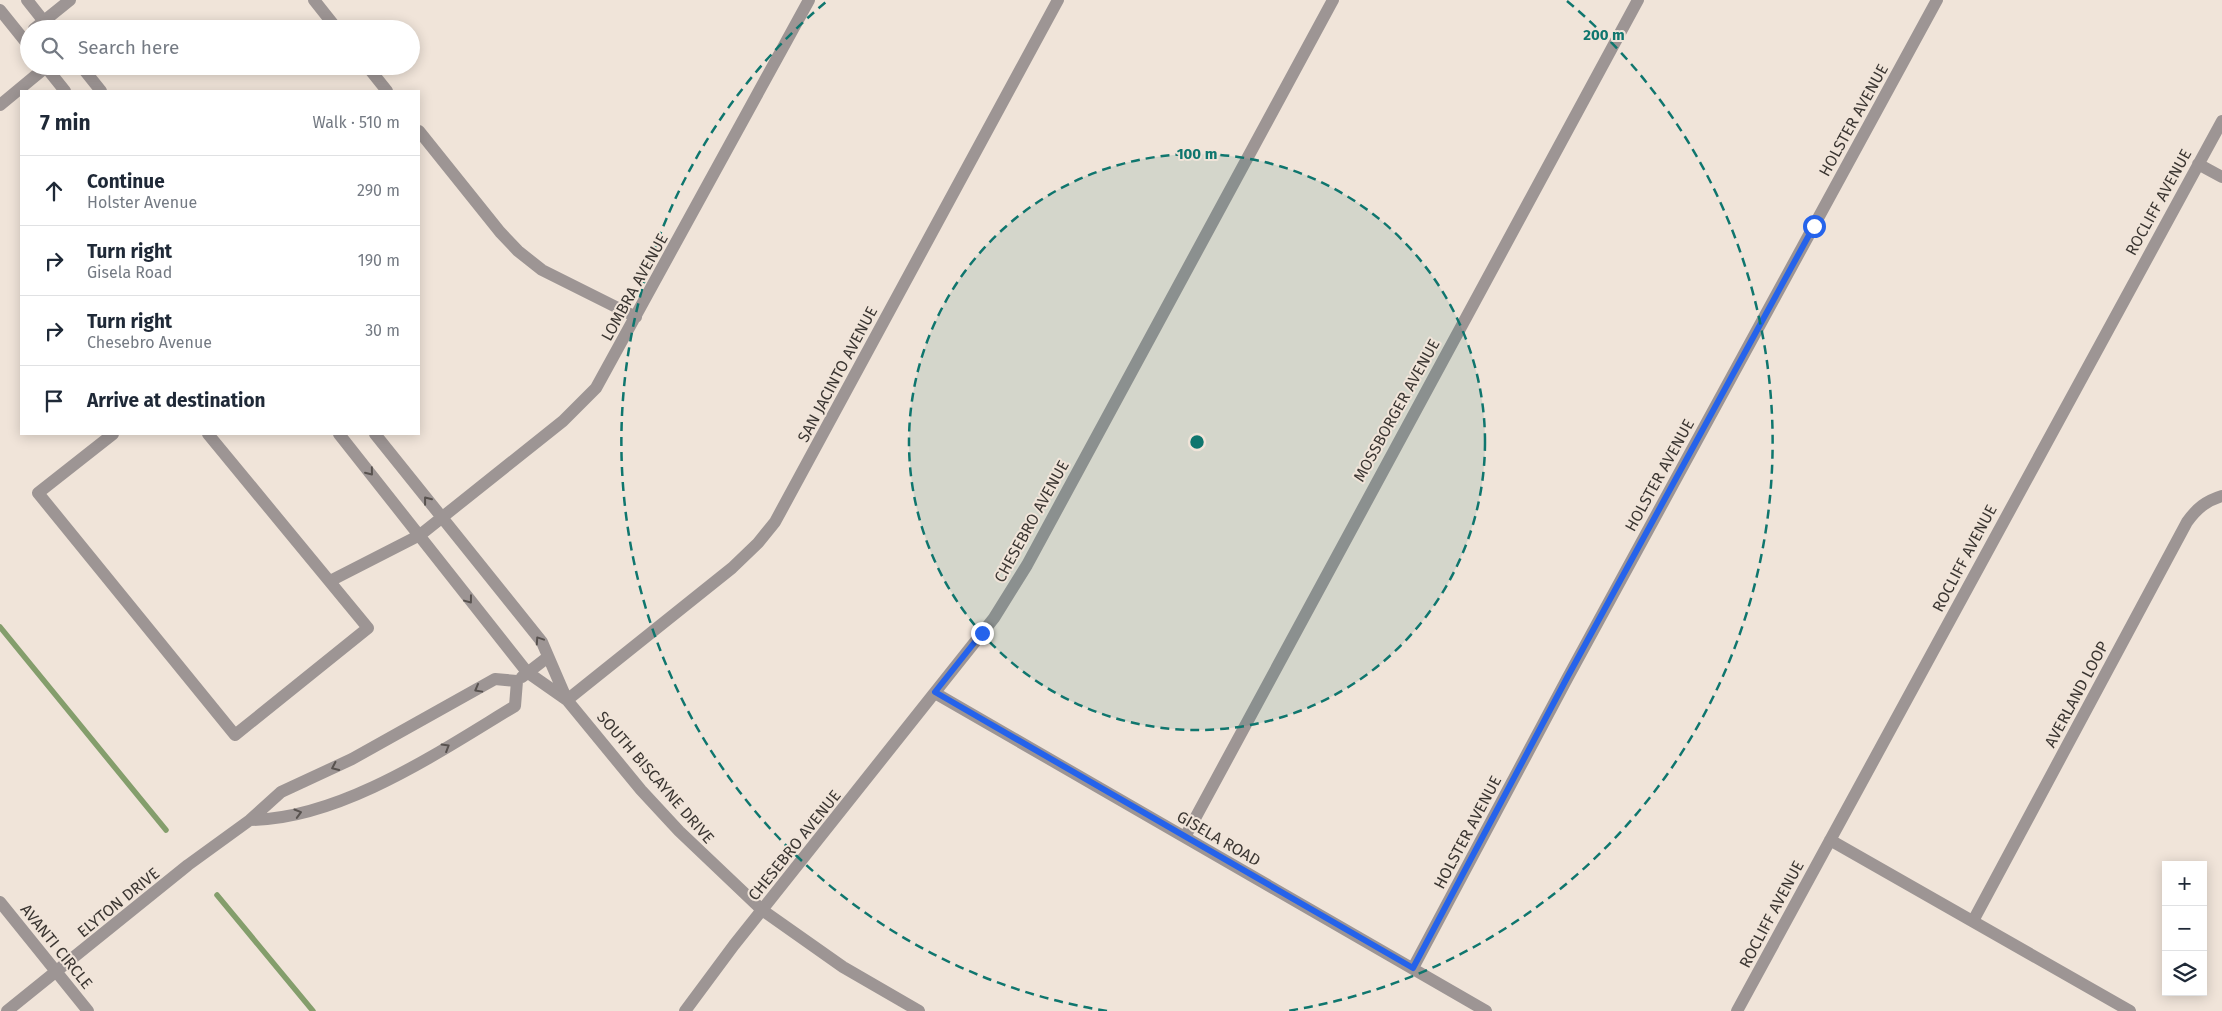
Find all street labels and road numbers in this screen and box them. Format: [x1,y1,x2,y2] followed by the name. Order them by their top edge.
[1815,61,1892,180] street label: HOLSTER AVENUE
[2121,146,2196,259] street label: ROCLIFF AVENUE
[597,230,672,344] street label: LOMBRA AVENUE
[794,303,881,445] street label: SAN JACINTO AVENUE
[1349,336,1444,485] street label: MOSSBORGER AVENUE
[1621,416,1698,535] street label: HOLSTER AVENUE
[990,457,1073,586] street label: CHESEBRO AVENUE
[1928,501,2001,615] street label: ROCLIFF AVENUE
[2040,638,2112,751] street label: AVERLAND LOOP
[593,707,718,847] street label: SOUTH BISCAYNE DRIVE
[1430,772,1505,892] street label: HOLSTER AVENUE
[744,786,845,904] street label: CHESEBRO AVENUE
[1174,807,1264,870] street label: GISELA ROAD
[1735,857,1808,971] street label: ROCLIFF AVENUE
[73,864,163,941] street label: ELYTON DRIVE
[17,900,97,993] street label: AVANTI CIRCLE

